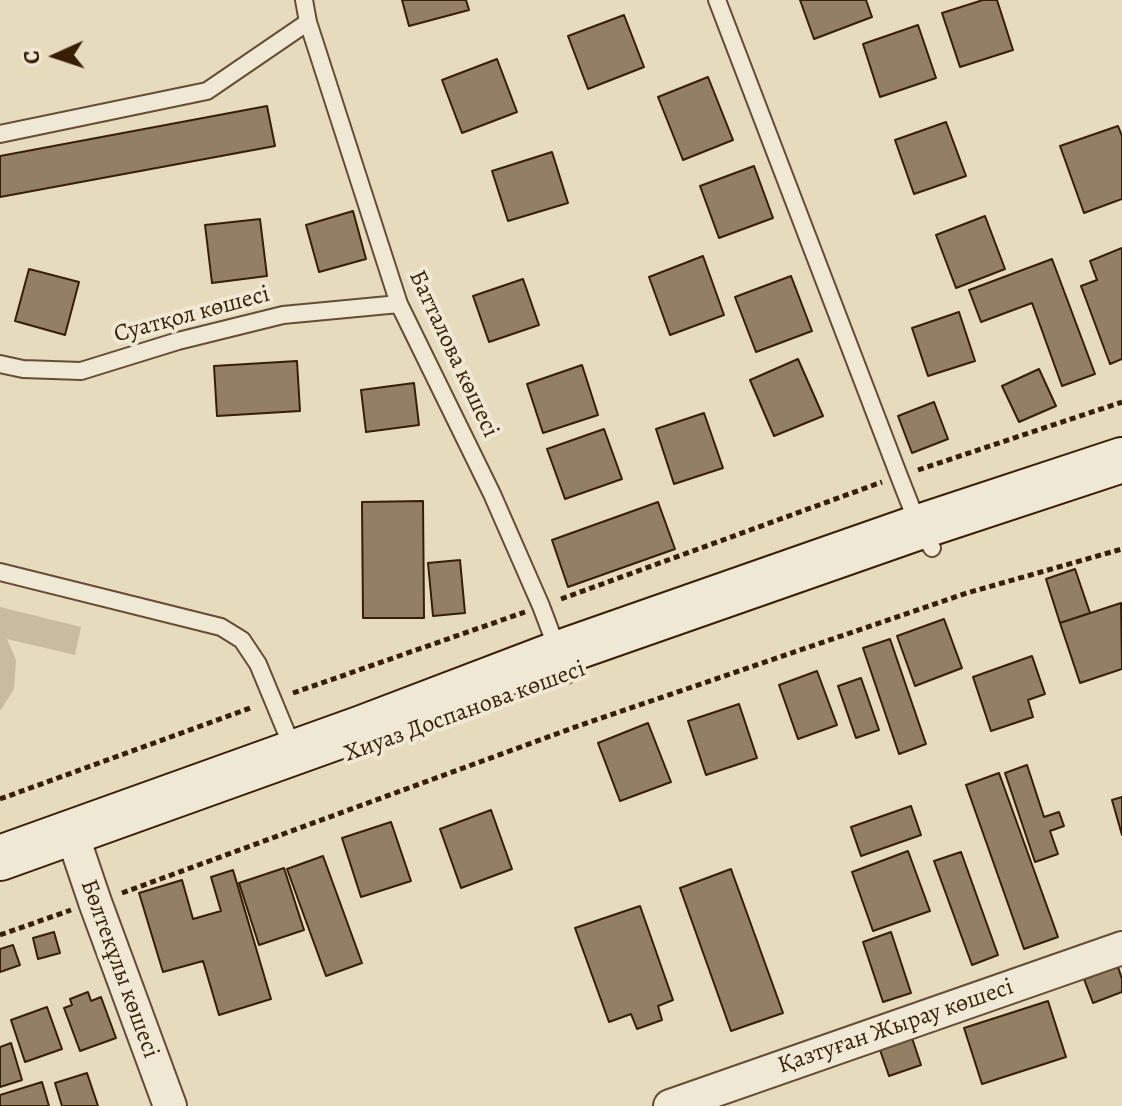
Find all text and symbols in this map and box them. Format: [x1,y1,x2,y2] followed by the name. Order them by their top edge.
[16,16,96,96] north arrow
[17,50,47,65] text: С
[402,266,504,442] street label: Батталова көшесі
[111,280,273,350] street label: Суатқол көшесі
[341,655,589,769] street label: Хиуаз Доспанова көшесі
[73,876,165,1062] street label: Бөлтекұлы көшесі
[775,973,1017,1081] street label: Қазтуған Жырау көшесі

